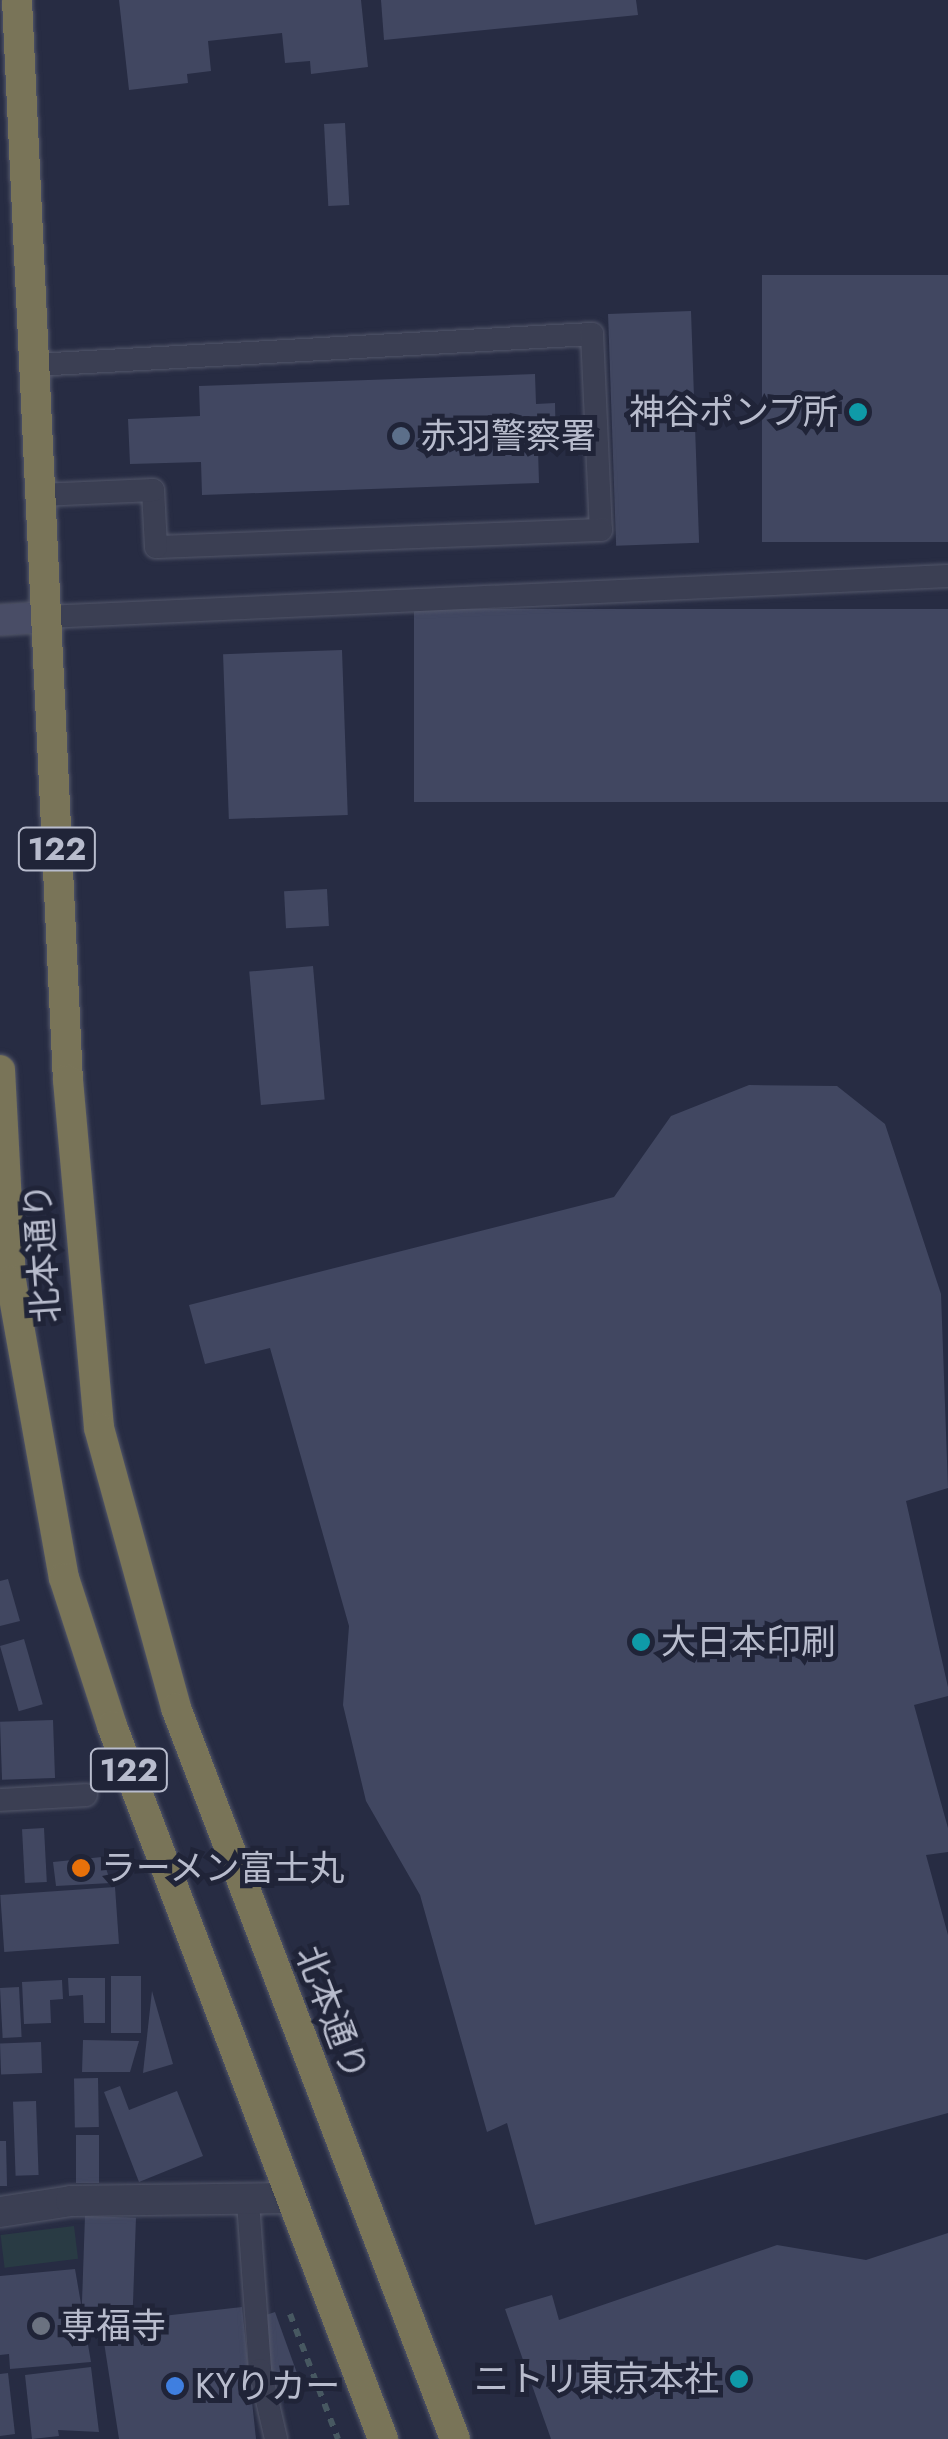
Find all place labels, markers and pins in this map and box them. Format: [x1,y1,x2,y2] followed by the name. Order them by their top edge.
[628,391,838,433] place label: 神谷ポンプ所
[847,401,869,423] marker: 神谷ポンプ所
[421,415,596,457] place label: 赤羽警察署
[390,425,412,447] marker: 赤羽警察署
[661,1621,836,1663] place label: 大日本印刷
[630,1631,652,1653] marker: 大日本印刷
[101,1847,346,1889] place label: ラーメン富士丸
[70,1857,92,1879] marker: ラーメン富士丸
[61,2305,166,2347] place label: 専福寺
[30,2315,52,2337] marker: 専福寺
[474,2358,719,2400] place label: ニトリ東京本社
[195,2365,340,2407] place label: KYりカー
[728,2368,750,2390] marker: ニトリ東京本社
[164,2375,186,2397] marker: KYりカー

